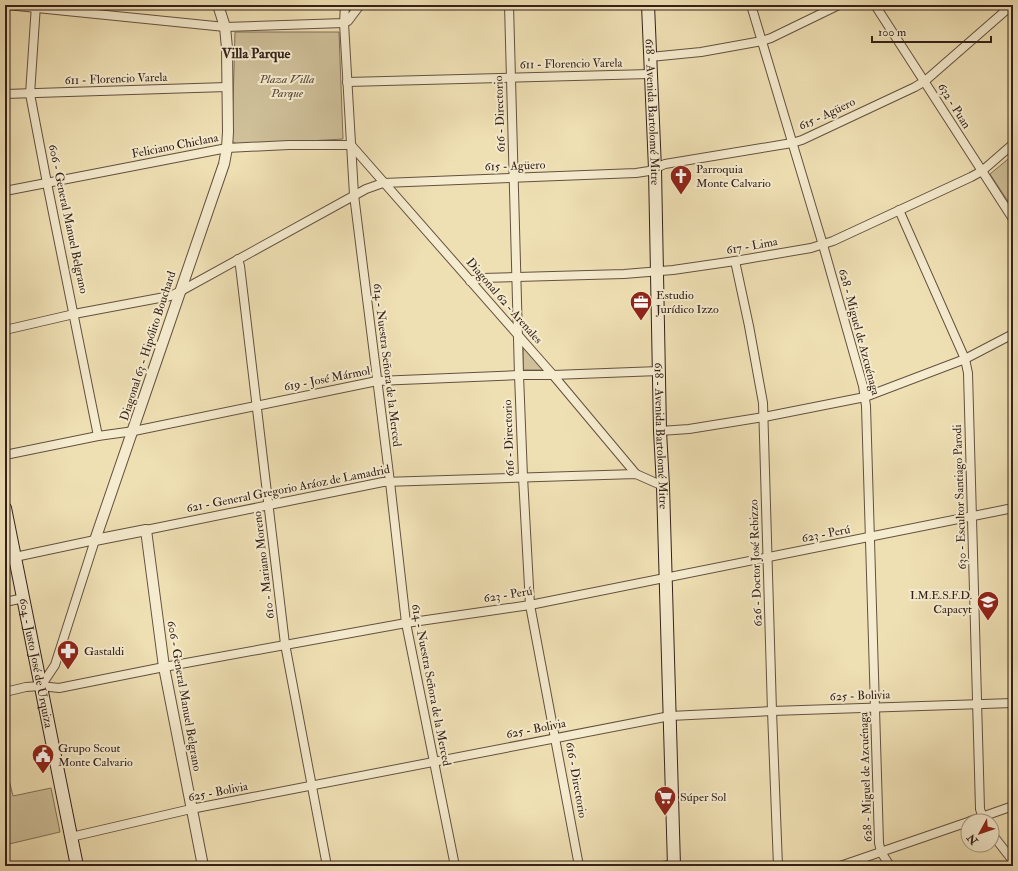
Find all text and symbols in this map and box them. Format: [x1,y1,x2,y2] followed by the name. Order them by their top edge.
[872,18,991,44] scale bar
[878,25,907,40] text: 100 m
[642,38,663,185] street label: 618 - Avenida Bartolomé Mitre
[221,45,290,63] district label: Villa Parque
[519,56,624,72] street label: 611 - Florencio Varela
[64,70,169,88] street label: 611 - Florencio Varela
[259,72,315,101] park label: Plaza Villa Parque
[491,75,509,153] street label: 616 - Directorio
[934,80,974,132] street label: 632 - Puan
[796,94,858,134] street label: 615 - Agüero
[130,130,221,162] street label: Feliciano Chiclana
[45,143,91,295] street label: 606 - General Manuel Belgrano
[484,157,546,175] street label: 615 - Agüero
[696,162,771,191] place label: Parroquia Monte Calvario
[668,163,694,196] church icon: Parroquia Monte Calvario
[725,234,780,258] street label: 617 - Lima
[463,255,545,347] street label: Diagonal 62 - Arenales
[835,267,883,398] street label: 628 - Miguel de Azcuénaga
[117,269,179,423] street label: Diagonal 63 - Hipólito Bouchard
[370,282,404,448] street label: 614 - Nuestra Señora de la Merced
[655,288,719,317] place label: Estudio Jurídico Izzo
[628,289,654,322] office icon: Estudio Jurídico Izzo
[651,362,671,509] street label: 618 - Avenida Bartolomé Mitre
[283,363,371,395] street label: 619 - José Mármol
[500,399,518,477] street label: 616 - Directorio
[950,424,970,570] street label: 630 - Escultor Santiago Parodi
[185,462,391,516] street label: 621 - General Gregorio Aráoz de Lamadrid
[746,499,766,627] street label: 626 - Doctor José Rebizzo
[250,510,278,620] street label: 610 - Mariano Moreno
[800,522,852,546] street label: 623 - Perú
[482,584,534,606] street label: 623 - Perú
[910,588,972,617] place label: I.M.E.S.F.D. Capacyt
[975,589,1001,622] school or university icon: I.M.E.S.F.D. Capacyt
[16,597,57,730] street label: 604 - Justo José de Urquiza
[408,603,454,767] street label: 614 - Nuestra Señora de la Merced
[163,620,205,772] street label: 606 - General Manuel Belgrano
[55,638,81,671] pharmacy icon: Gastaldi
[84,644,124,659] place label: Gastaldi
[829,687,892,705] street label: 625 - Bolivia
[856,711,876,842] street label: 628 - Miguel de Azcuénaga
[505,716,568,742] street label: 625 - Bolivia
[58,741,133,770] place label: Grupo Scout Monte Calvario
[562,741,590,819] street label: 616 - Directorio
[30,742,56,775] public building icon: Grupo Scout Monte Calvario
[187,779,250,805] street label: 625 - Bolivia
[652,784,678,817] supermarket icon: Súper Sol
[680,790,726,805] place label: Súper Sol
[960,813,1000,853] north arrow
[964,830,982,848] text: N

